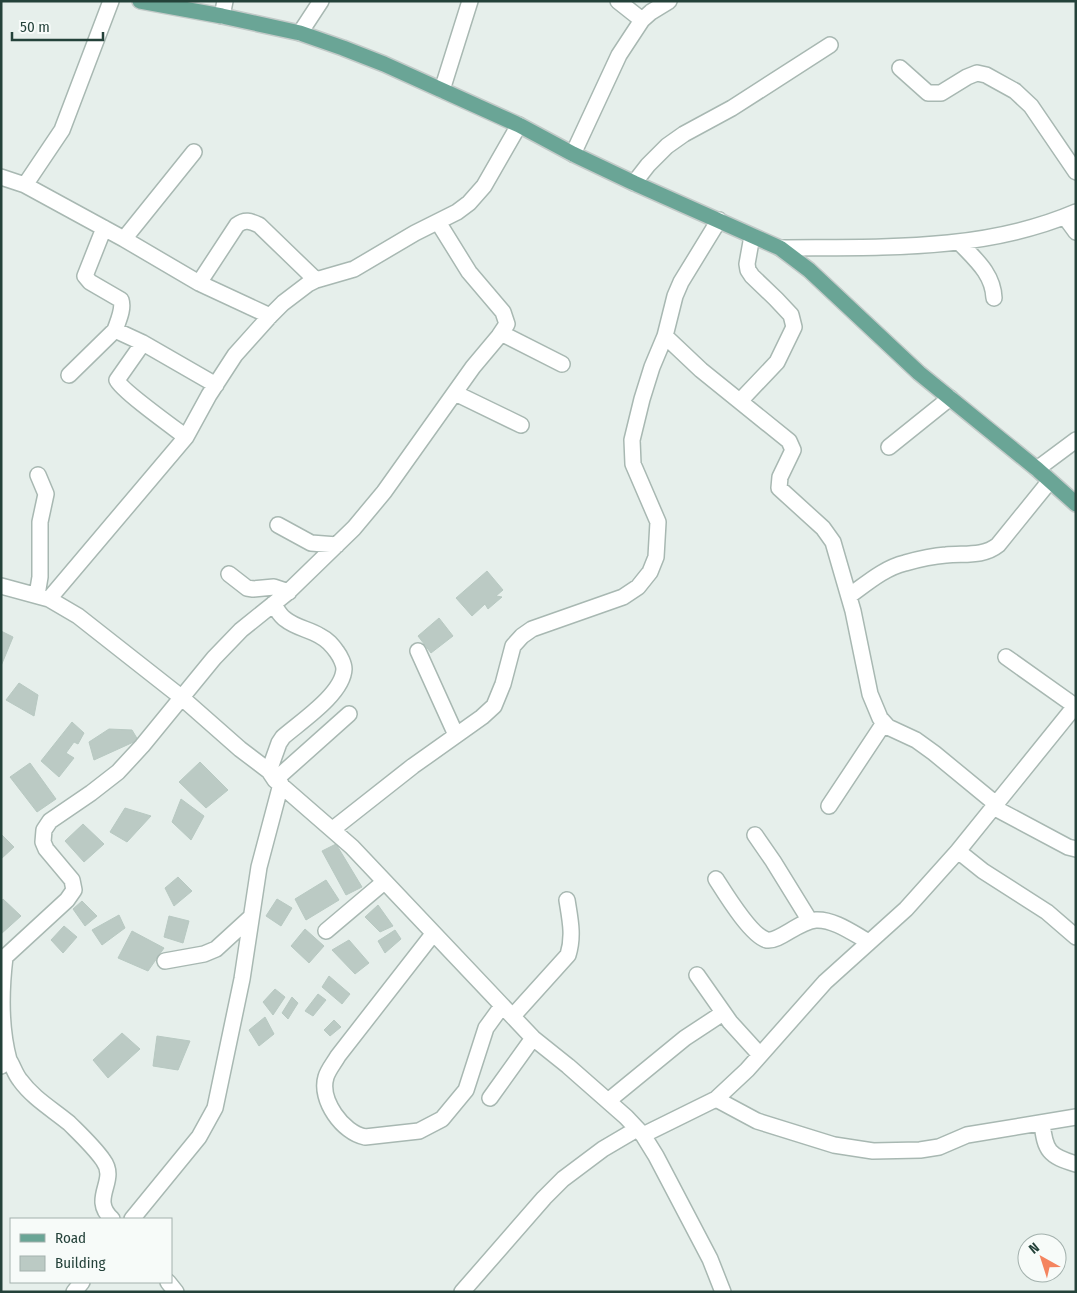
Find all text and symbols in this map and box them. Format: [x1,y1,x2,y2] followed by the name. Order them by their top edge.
[12,10,104,42] scale bar
[20,18,50,36] text: 50 m
[10,1218,172,1283] legend
[55,1229,86,1247] text: Road
[1017,1233,1067,1283] north arrow
[1026,1239,1043,1258] text: N
[55,1254,106,1272] text: Building

